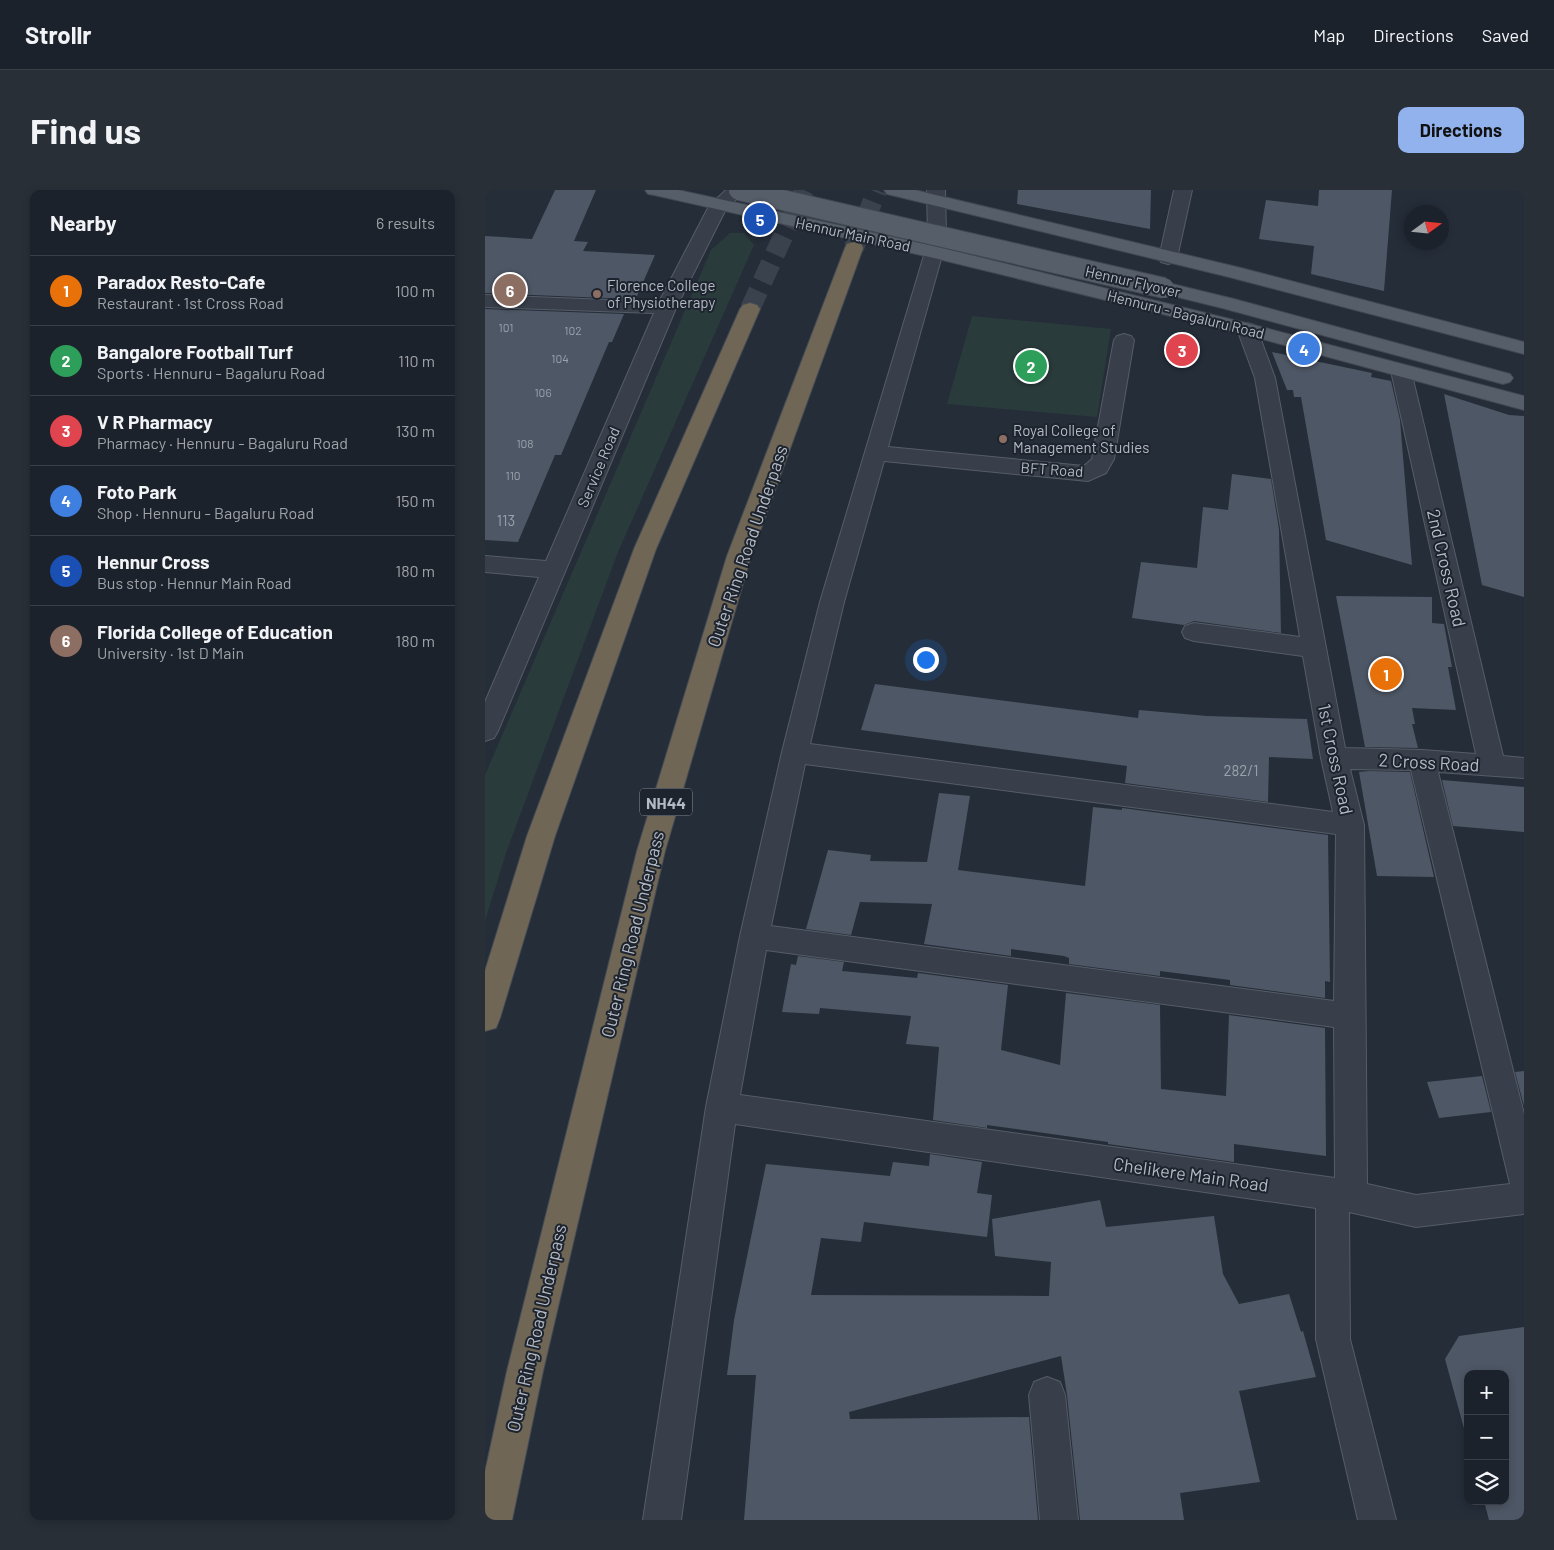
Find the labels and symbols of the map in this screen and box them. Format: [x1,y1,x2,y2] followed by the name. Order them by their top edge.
[744,200,776,238] pin: 5
[1404,205,1449,250] north arrow
[794,213,912,255] street label: Hennur Main Road
[1084,261,1183,301] street label: Hennur Flyover
[494,271,526,309] pin: 6
[607,276,716,311] place label: Florence College of Physiotherapy
[1106,286,1266,342] street label: Hennuru - Bagaluru Road
[591,288,603,300] marker: Florence College of Physiotherapy
[499,320,513,334] house number: 101
[564,323,582,337] house number: 102
[1288,330,1320,368] pin: 4
[1166,331,1198,369] pin: 3
[1015,347,1047,385] pin: 2
[551,351,569,365] house number: 104
[534,385,552,399] house number: 106
[1013,421,1149,456] place label: Royal College of Management Studies
[573,424,623,510] street label: Service Road
[997,433,1009,445] marker: Royal College of Management Studies
[516,436,534,450] house number: 108
[702,442,792,650] street label: Outer Ring Road Underpass
[1020,458,1084,480] street label: BFT Road
[505,468,521,482] house number: 110
[1423,507,1471,629] street label: 2nd Cross Road
[497,511,515,529] house number: 113
[913,647,939,673] your location
[1370,655,1402,693] pin: 1
[1314,702,1358,816] street label: 1st Cross Road
[1378,748,1480,776] street label: 2 Cross Road
[1223,761,1259,779] house number: 282/1
[640,788,692,816] road number: NH44
[596,828,668,1040] street label: Outer Ring Road Underpass
[1112,1152,1270,1196] street label: Chelikere Main Road
[501,1222,571,1434] street label: Outer Ring Road Underpass

